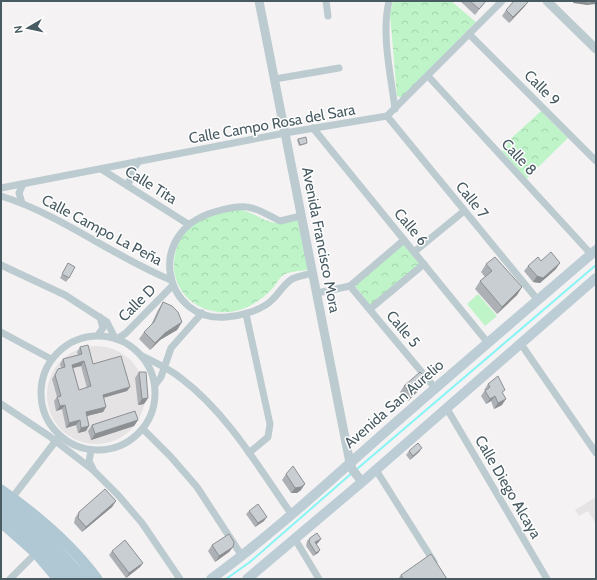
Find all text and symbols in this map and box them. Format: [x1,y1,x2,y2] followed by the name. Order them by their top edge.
[8,8,48,48] north arrow
[11,25,26,35] text: N
[520,66,564,110] street label: Calle 9
[187,100,357,148] street label: Calle Campo Rosa del Sara
[498,135,540,179] street label: Calle 8
[122,162,181,208] street label: Calle Tita
[298,166,344,315] street label: Avenida Francisco Mora
[452,178,493,222] street label: Calle 7
[39,191,166,270] street label: Calle Campo La Peña
[390,205,432,249] street label: Calle 6
[115,281,159,325] street label: Calle D
[382,307,424,351] street label: Calle 5
[341,356,447,452] street label: Avenida San Aurelio
[471,432,545,543] street label: Calle Diego Alcaya

